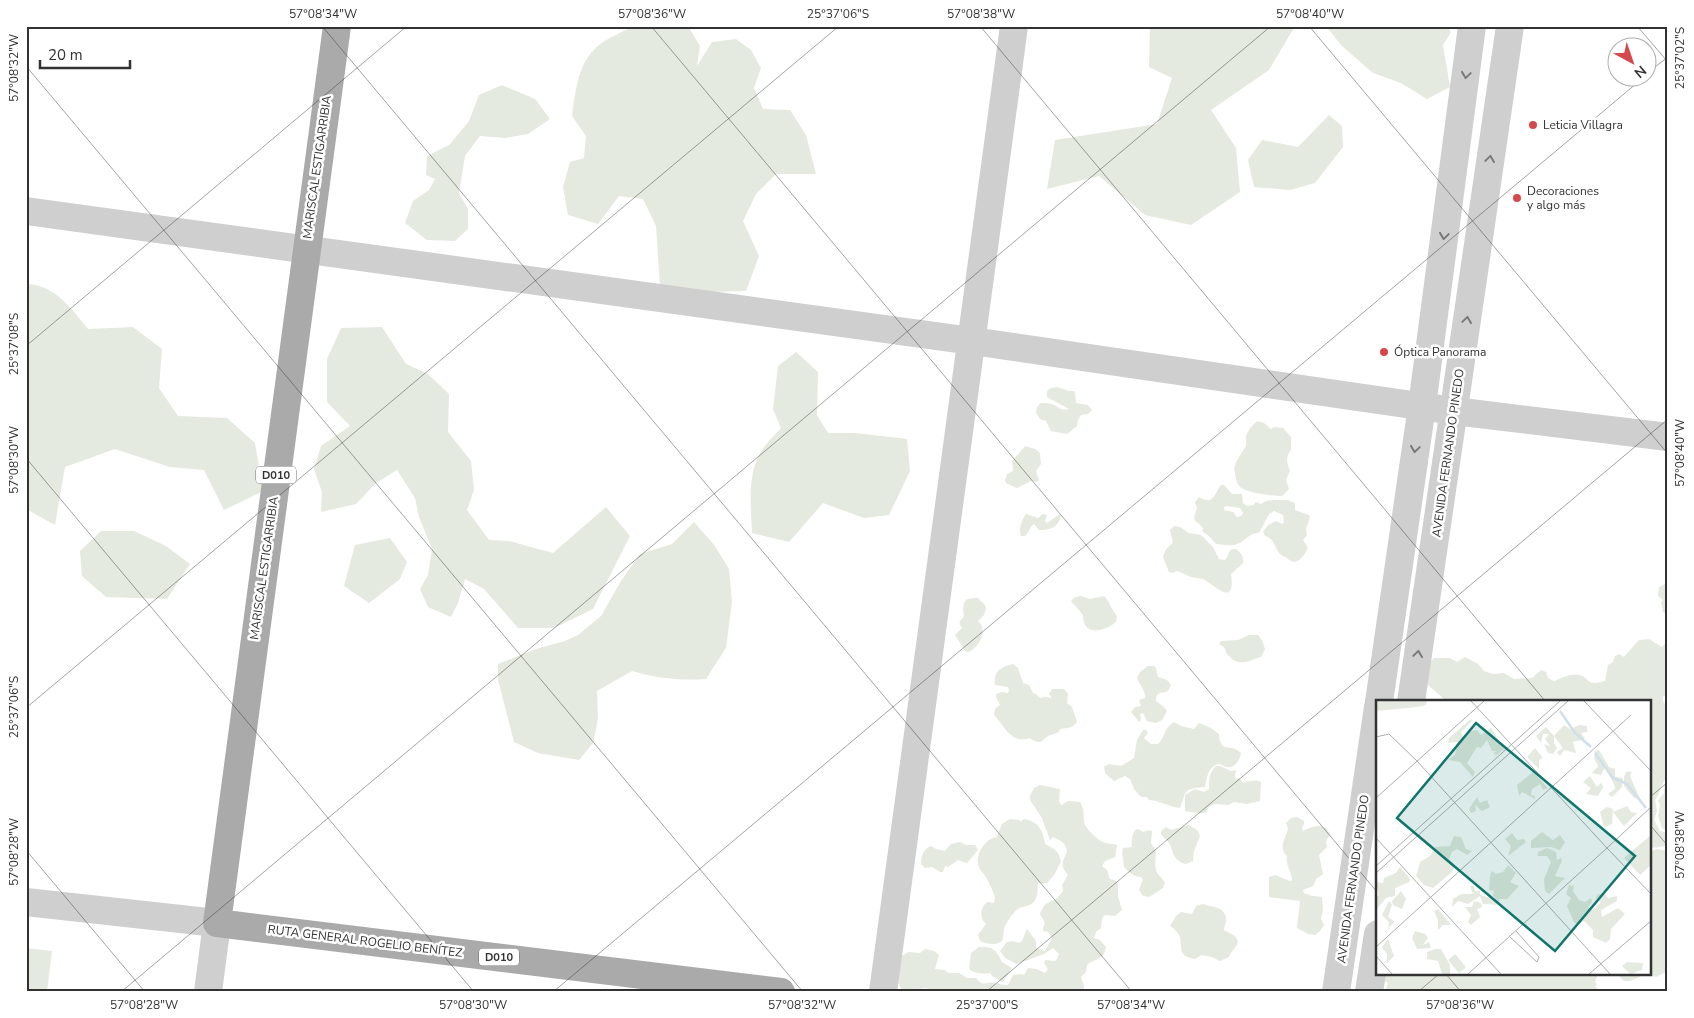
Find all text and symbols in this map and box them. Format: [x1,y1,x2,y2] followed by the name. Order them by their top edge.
[289,6,357,22] text: 57°08'34"W
[618,6,686,22] text: 57°08'36"W
[807,6,869,22] text: 25°37'06"S
[947,6,1015,22] text: 57°08'38"W
[1276,6,1344,22] text: 57°08'40"W
[1672,27,1688,89] text: 25°37'02"S
[6,34,22,102] text: 57°08'32"W
[40,38,130,70] scale bar
[1606,38,1656,88] north arrow
[48,45,83,65] text: 20 m
[1630,61,1650,82] text: N
[1461,71,1472,79] one-way arrow
[299,94,335,240] street label: MARISCAL ESTIGARRIBIA
[1543,117,1623,133] place label: Leticia Villagra
[1527,119,1539,131] marker: Leticia Villagra
[1485,154,1495,163] one-way arrow
[1527,183,1599,213] place label: Decoraciones y algo más
[1511,192,1523,204] marker: Decoraciones y algo más
[1440,231,1450,240] one-way arrow
[6,313,22,375] text: 25°37'08"S
[1461,315,1472,323] one-way arrow
[1394,344,1486,360] place label: Óptica Panorama
[1378,346,1390,358] marker: Óptica Panorama
[1428,368,1468,538] street label: AVENIDA FERNANDO PINEDO
[1672,419,1688,487] text: 57°08'40"W
[6,426,22,494] text: 57°08'30"W
[1411,444,1421,453] one-way arrow
[256,466,296,484] road number: D010
[246,495,282,641] street label: MARISCAL ESTIGARRIBIA
[1413,649,1423,658] one-way arrow
[6,676,22,738] text: 25°37'06"S
[1376,700,1652,976] inset map
[1333,794,1373,964] street label: AVENIDA FERNANDO PINEDO
[1672,811,1688,879] text: 57°08'38"W
[6,818,22,886] text: 57°08'28"W
[267,921,463,961] street label: RUTA GENERAL ROGELIO BENÍTEZ
[479,949,519,966] road number: D010
[110,997,178,1013] text: 57°08'28"W
[439,997,507,1013] text: 57°08'30"W
[768,997,836,1013] text: 57°08'32"W
[956,997,1018,1013] text: 25°37'00"S
[1097,997,1165,1013] text: 57°08'34"W
[1426,997,1494,1013] text: 57°08'36"W

